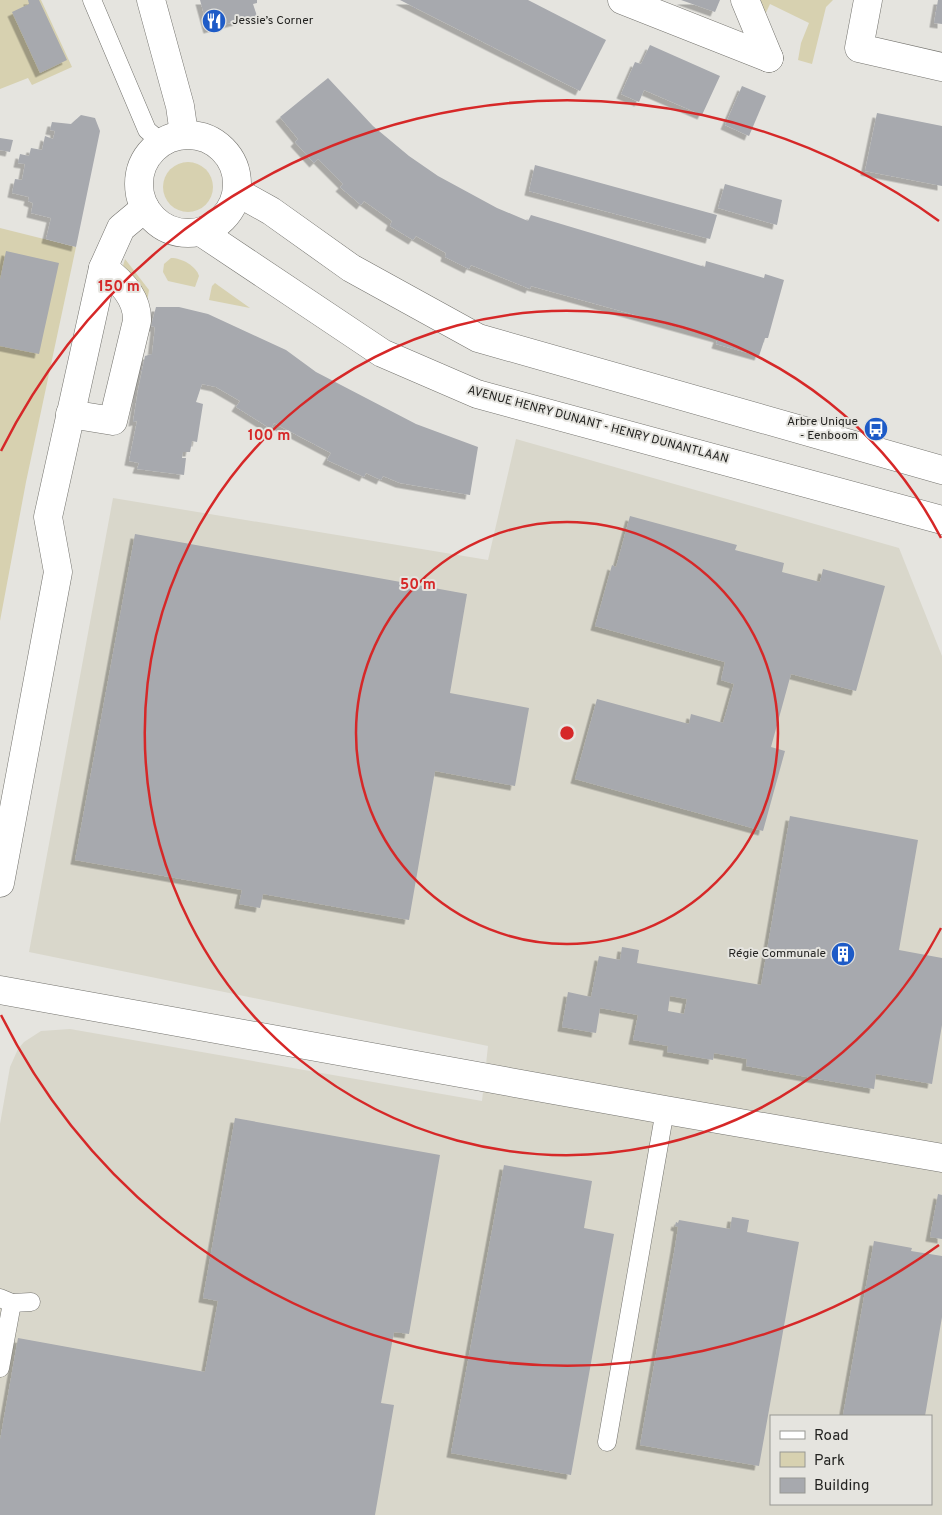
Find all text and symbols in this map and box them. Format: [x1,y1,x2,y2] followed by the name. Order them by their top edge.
[201,8,227,34] restaurant icon: Jessie’s Corner
[232,13,314,29] place label: Jessie’s Corner
[98,278,140,297] text: 150 m
[466,382,730,468] street label: AVENUE HENRY DUNANT - HENRY DUNANTLAAN
[787,414,858,444] place label: Arbre Unique - Eenboom
[863,416,889,442] bus stop icon: Arbre Unique - Eenboom
[248,427,290,446] text: 100 m
[400,576,436,595] text: 50 m
[558,724,576,742] centre of rings
[830,941,856,967] building icon: Régie Communale
[728,946,826,962] place label: Régie Communale
[770,1415,932,1505] legend
[814,1427,849,1446] text: Road
[814,1452,845,1471] text: Park
[814,1477,869,1496] text: Building

